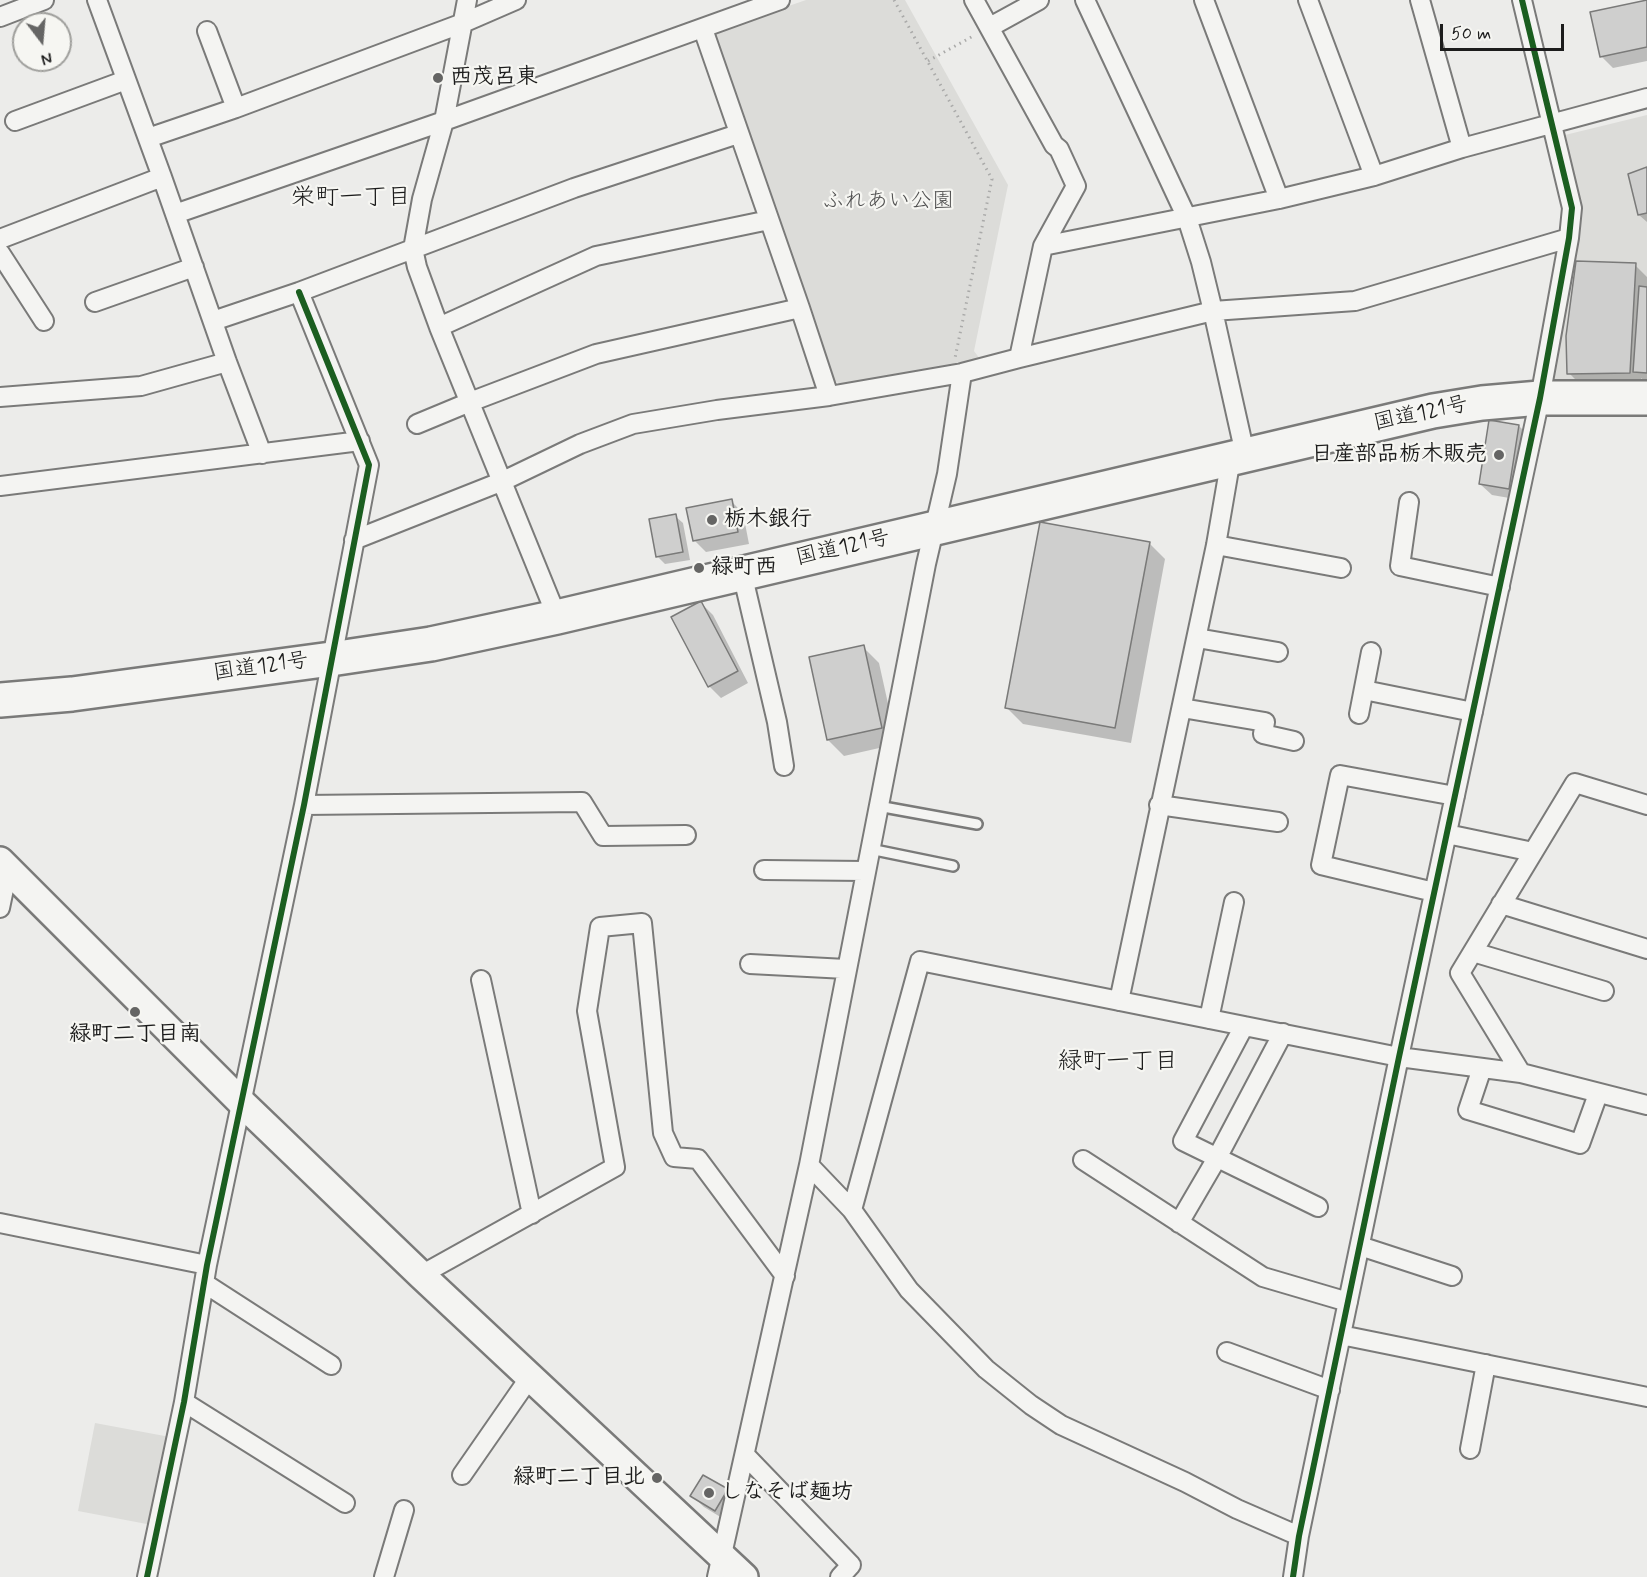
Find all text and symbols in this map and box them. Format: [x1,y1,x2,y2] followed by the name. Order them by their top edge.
[12,12,72,72] north arrow
[1443,12,1568,50] scale bar
[1451,22,1491,46] text: 50 m
[39,46,55,69] text: N
[450,65,538,91] place label: 西茂呂東
[431,71,445,85] marker: 西茂呂東
[291,185,411,213] district label: 栄町一丁目
[822,189,954,215] park label: ふれあい公園
[1371,392,1471,438] street label: 国道121号
[1311,442,1487,468] place label: 日産部品栃木販売
[1492,448,1506,462] marker: 日産部品栃木販売
[724,507,812,533] place label: 栃木銀行
[705,513,719,527] marker: 栃木銀行
[793,525,893,573] street label: 国道121号
[711,555,777,581] place label: 緑町西
[692,561,706,575] marker: 緑町西
[212,648,310,688] street label: 国道121号
[128,1005,142,1019] marker: 緑町二丁目南
[69,1022,201,1048] place label: 緑町二丁目南
[1058,1049,1178,1077] district label: 緑町一丁目
[513,1465,645,1491] place label: 緑町二丁目北
[650,1471,664,1485] marker: 緑町二丁目北
[721,1480,853,1506] place label: しなそば麺坊
[702,1486,716,1500] marker: しなそば麺坊

